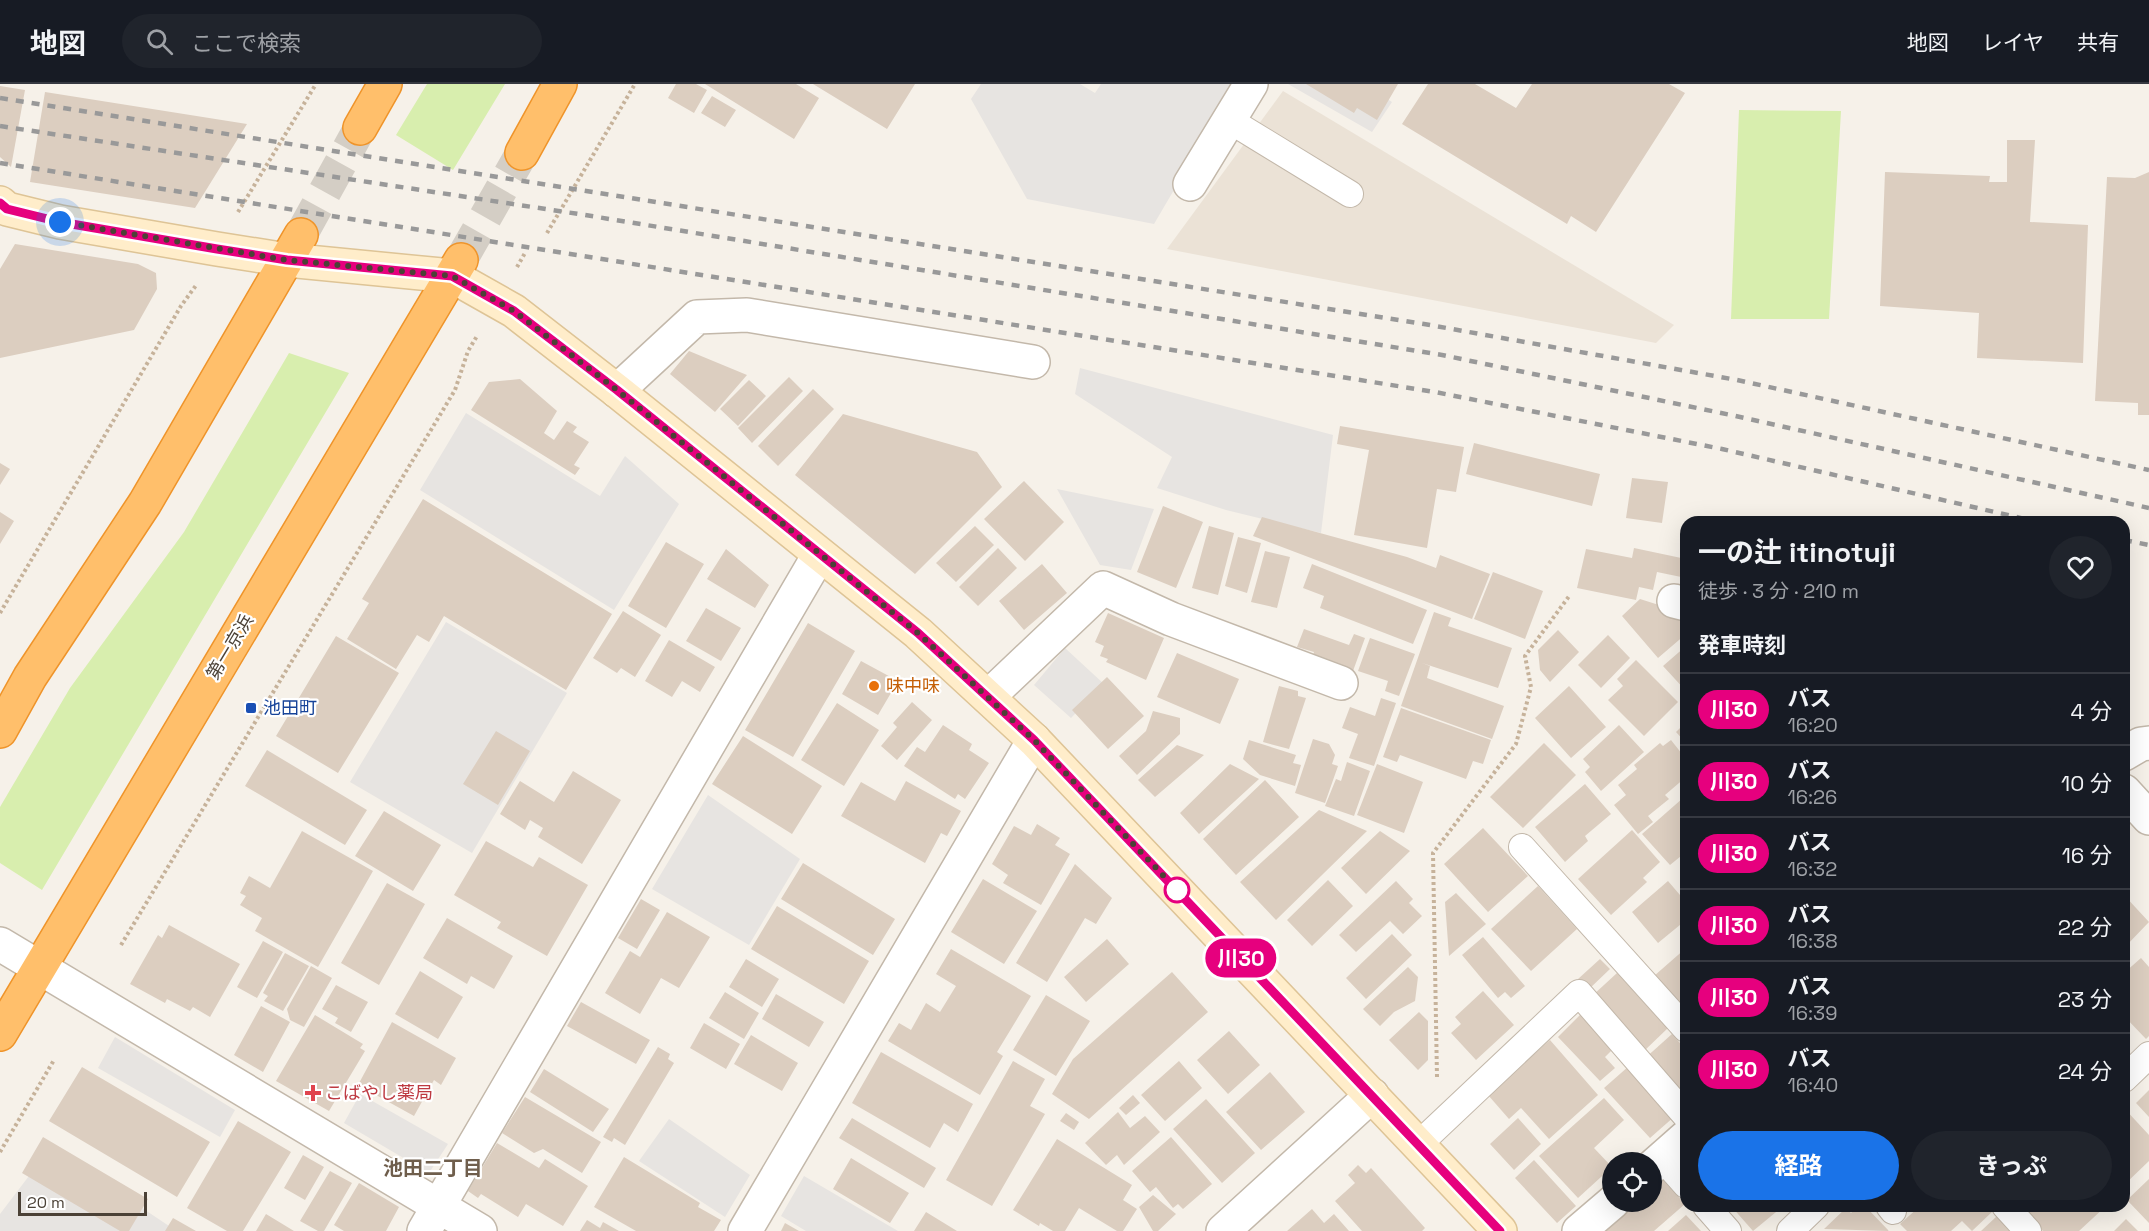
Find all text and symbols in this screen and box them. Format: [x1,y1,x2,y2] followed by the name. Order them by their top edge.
[122,14,542,68] search box
[30,25,86,61] text: 地図
[143,25,176,58] icon: search
[191,29,301,57] text: ここで検索
[1907,29,1949,56] text: 地図
[1982,29,2044,56] text: レイヤ
[2077,29,2119,56] text: 共有
[45,207,75,237] your location
[1698,534,1896,570] text: 一の辻 itinotuji
[2049,536,2112,599] button: heart
[1698,578,1859,604] text: 徒歩 · 3 分 · 210 m
[201,610,258,684] street label: 第一京浜
[1698,631,1786,659] text: 発車時刻
[886,674,940,697] place label: 味中味
[867,679,881,693] marker: 味中味
[1787,684,1831,712] text: バス
[263,696,317,719] place label: 池田町
[1710,696,1757,723] text: 川30
[2071,697,2112,725] text: 4 分
[244,701,258,715] marker: 池田町
[1787,712,1838,738] text: 16:20
[1787,756,1831,784] text: バス
[1710,768,1757,795] text: 川30
[2061,769,2112,797] text: 10 分
[1787,784,1837,810] text: 16:26
[1787,828,1831,856] text: バス
[1710,840,1757,867] text: 川30
[2062,841,2112,869] text: 16 分
[1787,856,1837,882] text: 16:32
[1164,877,1190,903] unlabelled marker
[1787,900,1831,928] text: バス
[1710,912,1757,939] text: 川30
[2058,913,2112,941] text: 22 分
[1787,928,1838,954] text: 16:38
[1206,938,1276,978] line badge: 川30
[1217,945,1265,972] text: 川30
[1787,972,1831,1000] text: バス
[1710,984,1757,1011] text: 川30
[2058,985,2112,1013] text: 23 分
[1787,1000,1837,1026] text: 16:39
[1787,1044,1831,1072] text: バス
[1710,1056,1757,1083] text: 川30
[2058,1057,2112,1085] text: 24 分
[1787,1072,1838,1098] text: 16:40
[325,1081,433,1104] place label: こばやし薬局
[306,1086,320,1100] marker: こばやし薬局
[1698,1131,1899,1200] button: 経路
[1911,1131,2112,1200] button: きっぷ
[1602,1152,1662,1212] map controls
[1602,1152,1662,1212] button: locate
[383,1155,483,1181] district label: 池田二丁目
[18,1189,147,1216] scale bar
[27,1192,65,1213] text: 20 m

